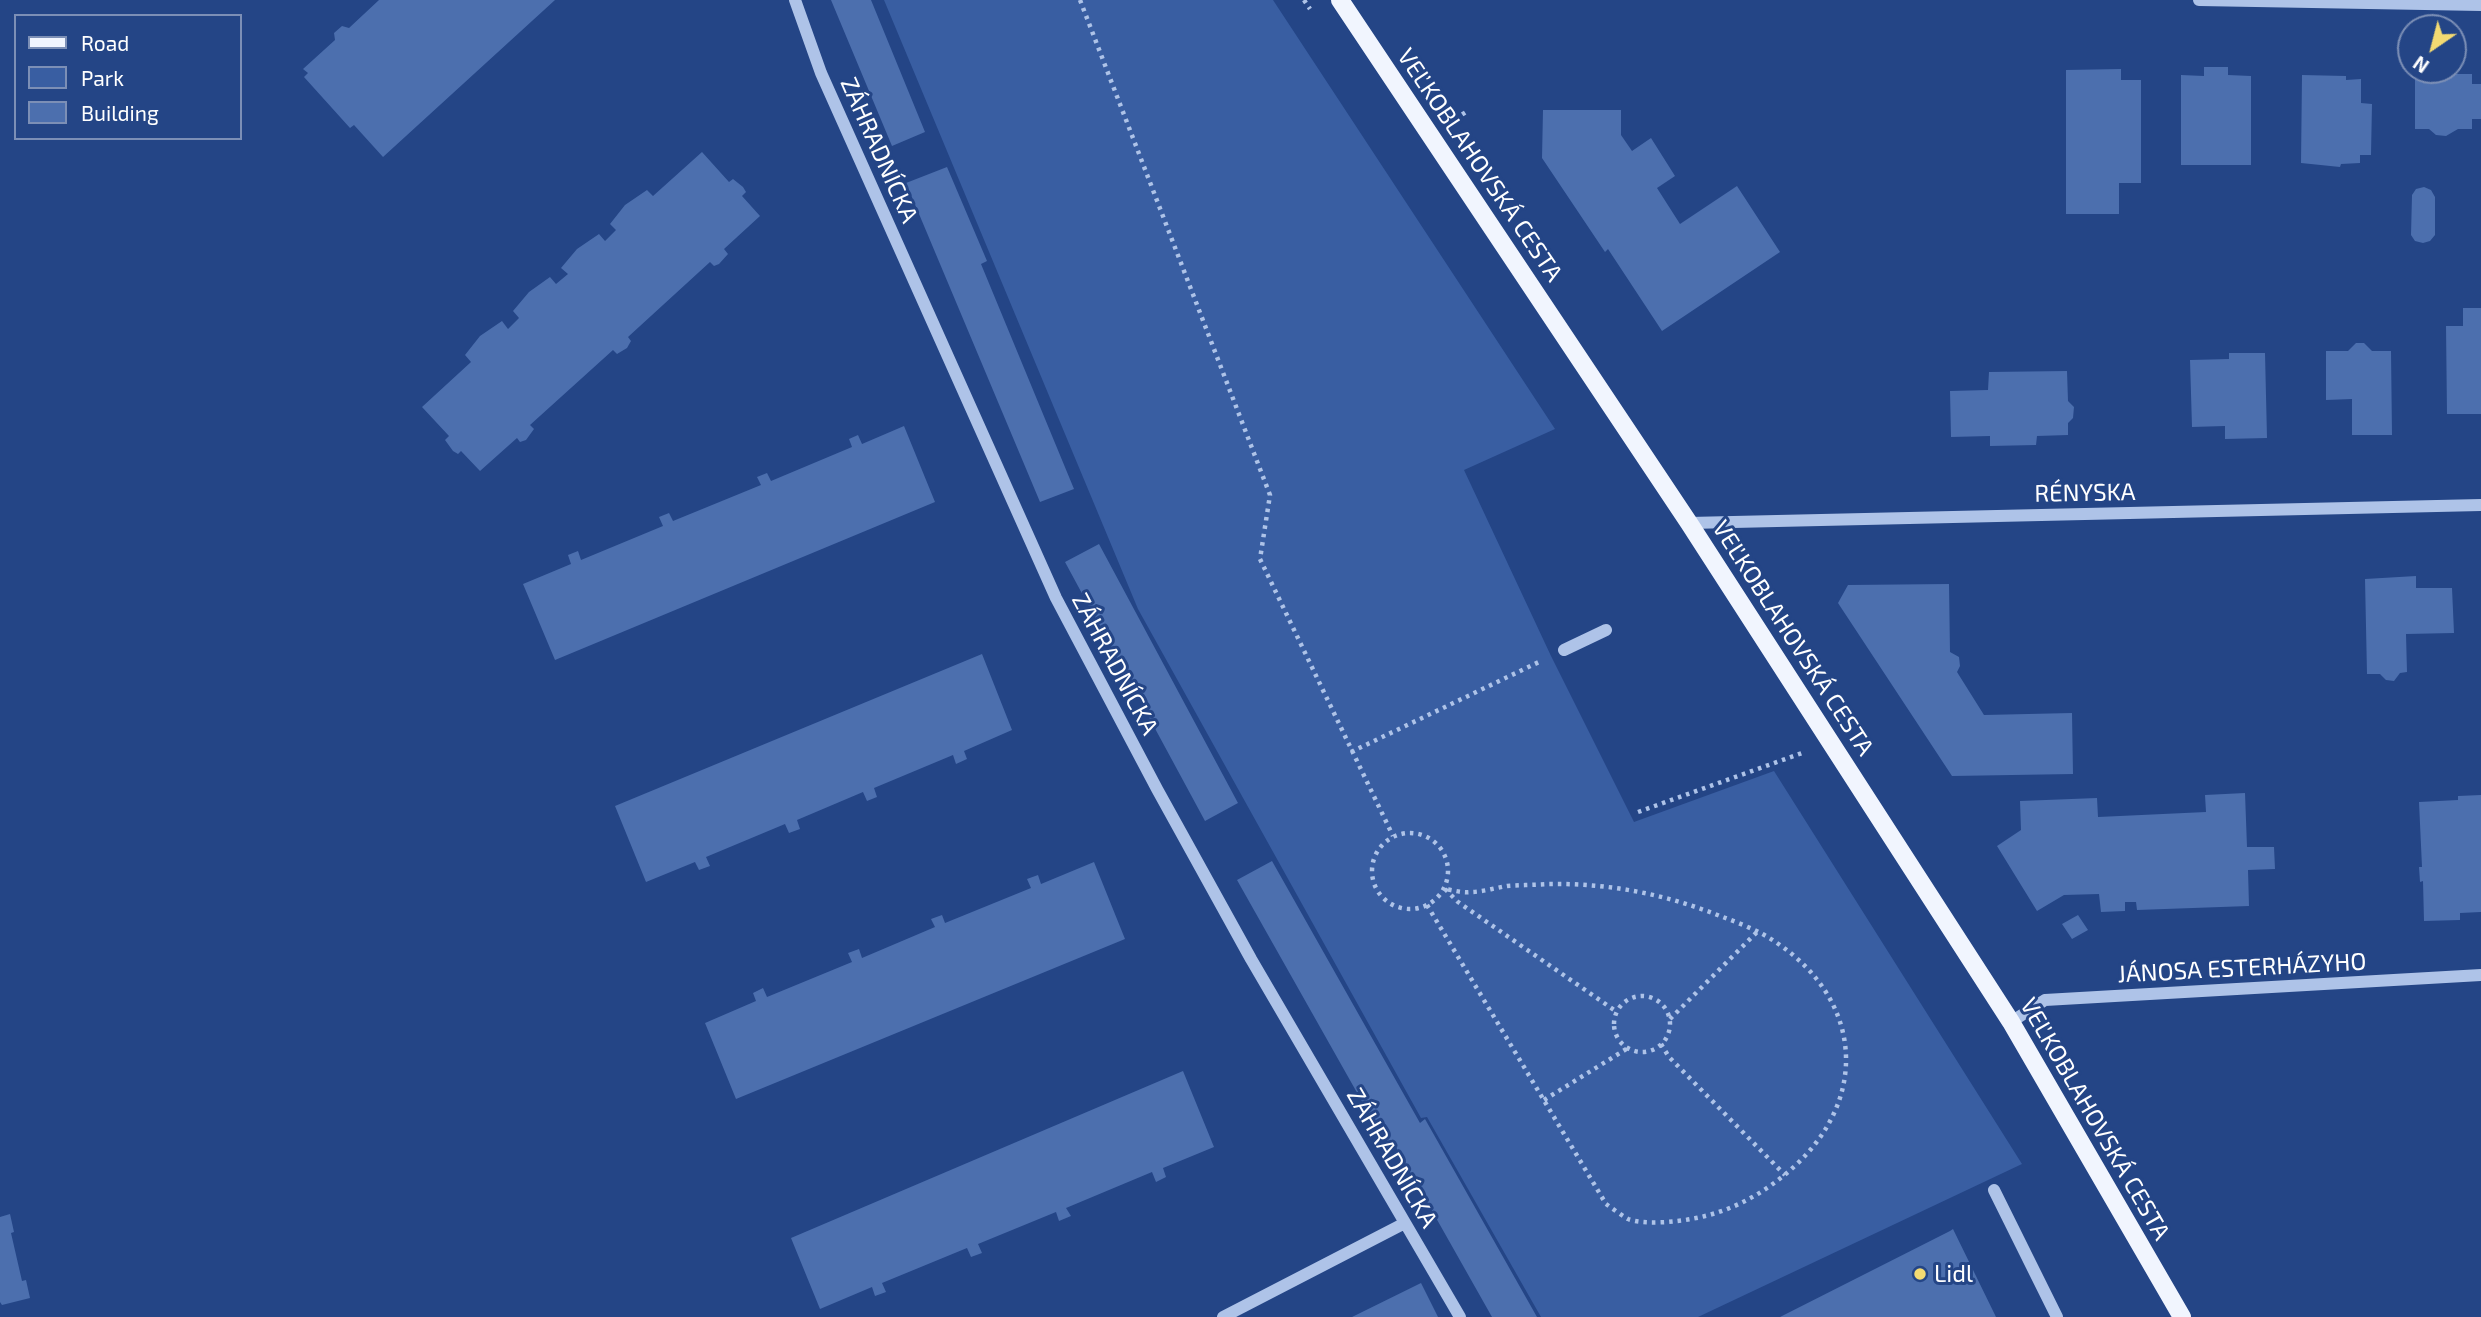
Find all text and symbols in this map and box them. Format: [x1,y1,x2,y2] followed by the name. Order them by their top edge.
[14,14,242,140] legend
[2397,14,2467,84] north arrow
[81,30,129,55] text: Road
[1391,43,1569,287] street label: VEĽKOBLAHOVSKÁ CESTA
[2409,52,2433,78] text: N
[81,65,124,90] text: Park
[834,73,924,227] street label: ZÁHRADNÍCKA
[81,100,159,125] text: Building
[2034,478,2136,508] street label: RÉNYSKA
[1706,515,1880,761] street label: VEĽKOBLAHOVSKÁ CESTA
[1066,588,1164,740] street label: ZÁHRADNÍCKA
[2117,947,2367,989] street label: JÁNOSA ESTERHÁZYHO
[2014,993,2176,1245] street label: VEĽKOBLAHOVSKÁ CESTA
[1340,1083,1444,1233] street label: ZÁHRADNÍCKA
[1934,1260,1973,1288] place label: Lidl
[1912,1266,1928,1282] marker: Lidl

